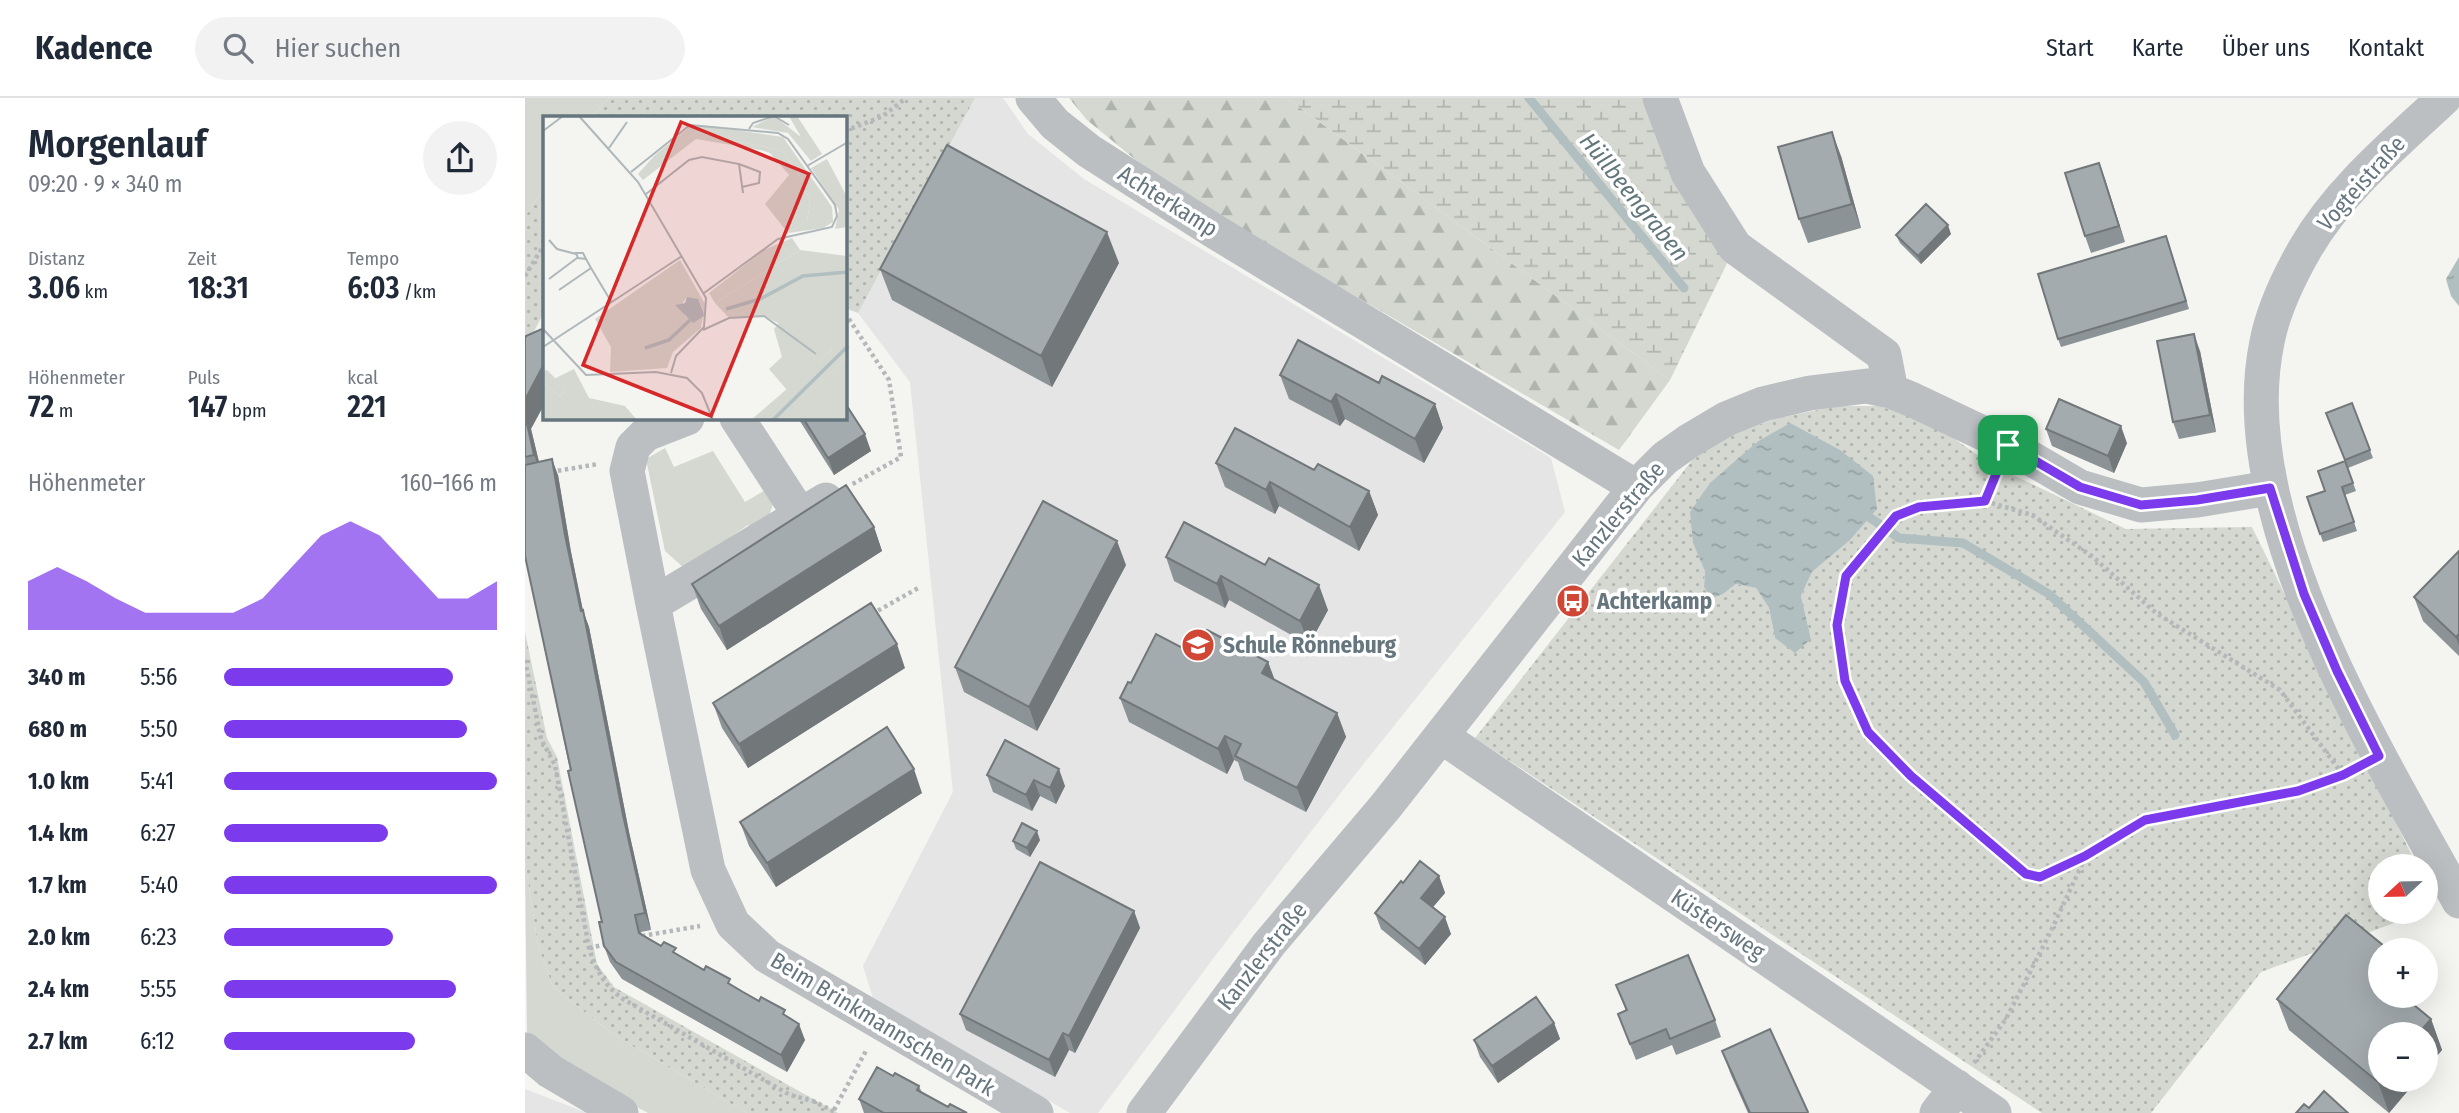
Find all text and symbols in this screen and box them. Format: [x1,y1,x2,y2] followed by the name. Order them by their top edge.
[195,17,685,80] search box
[35,28,153,68] text: Kadence
[219,29,257,67] icon: search
[275,33,401,64] text: Hier suchen
[2046,34,2094,62] text: Start
[2132,34,2184,62] text: Karte
[2222,34,2310,62] text: Über uns
[2348,34,2424,62] text: Kontakt
[543,116,847,420] inset map
[28,121,207,167] text: Morgenlauf
[423,121,497,195] button: share
[1574,127,1694,267] water label: Hüllbeengraben
[2311,130,2411,236] street label: Vogteistraße
[1113,159,1223,243] street label: Achterkamp
[28,170,183,198] text: 09:20 · 9 × 340 m
[28,247,85,270] text: Distanz
[188,247,217,270] text: Zeit
[347,247,399,270] text: Tempo
[28,270,80,306] text: 3.06
[188,270,249,306] text: 18:31
[347,270,400,306] text: 6:03
[80,280,108,303] text: km
[400,280,436,303] text: /km
[28,366,125,389] text: Höhenmeter
[188,366,220,389] text: Puls
[347,366,378,389] text: kcal
[28,389,54,425] text: 72
[188,389,227,425] text: 147
[347,389,387,425] text: 221
[54,399,73,422] text: m
[227,399,267,422] text: bpm
[1978,415,2038,475] pin
[1989,426,2027,464] icon: arrive
[1566,456,1670,572] street label: Kanzlerstraße
[28,469,145,497] text: Höhenmeter
[400,469,497,497] text: 160–166 m
[1554,582,1592,620] bus stop icon: Achterkamp
[1596,587,1712,615] place label: Achterkamp
[1179,626,1217,664] school or university icon: Schule Rönneburg
[1223,631,1397,659] place label: Schule Rönneburg
[28,663,86,691] text: 340 m
[140,663,178,691] text: 5:56
[28,715,87,743] text: 680 m
[140,715,178,743] text: 5:50
[28,767,89,795] text: 1.0 km
[140,767,174,795] text: 5:41
[28,819,88,847] text: 1.4 km
[140,819,176,847] text: 6:27
[2368,854,2438,924] north arrow
[2368,854,2438,1092] map controls
[28,871,87,899] text: 1.7 km
[140,871,178,899] text: 5:40
[1666,882,1770,966] street label: Küstersweg
[1211,897,1313,1015] street label: Kanzlerstraße
[28,923,90,951] text: 2.0 km
[140,923,177,951] text: 6:23
[2368,938,2438,1008] button: +
[766,946,1001,1102] street label: Beim Brinkmannschen Park
[28,975,89,1003] text: 2.4 km
[140,975,177,1003] text: 5:55
[2368,1022,2438,1092] button: −
[28,1027,88,1055] text: 2.7 km
[140,1027,174,1055] text: 6:12

